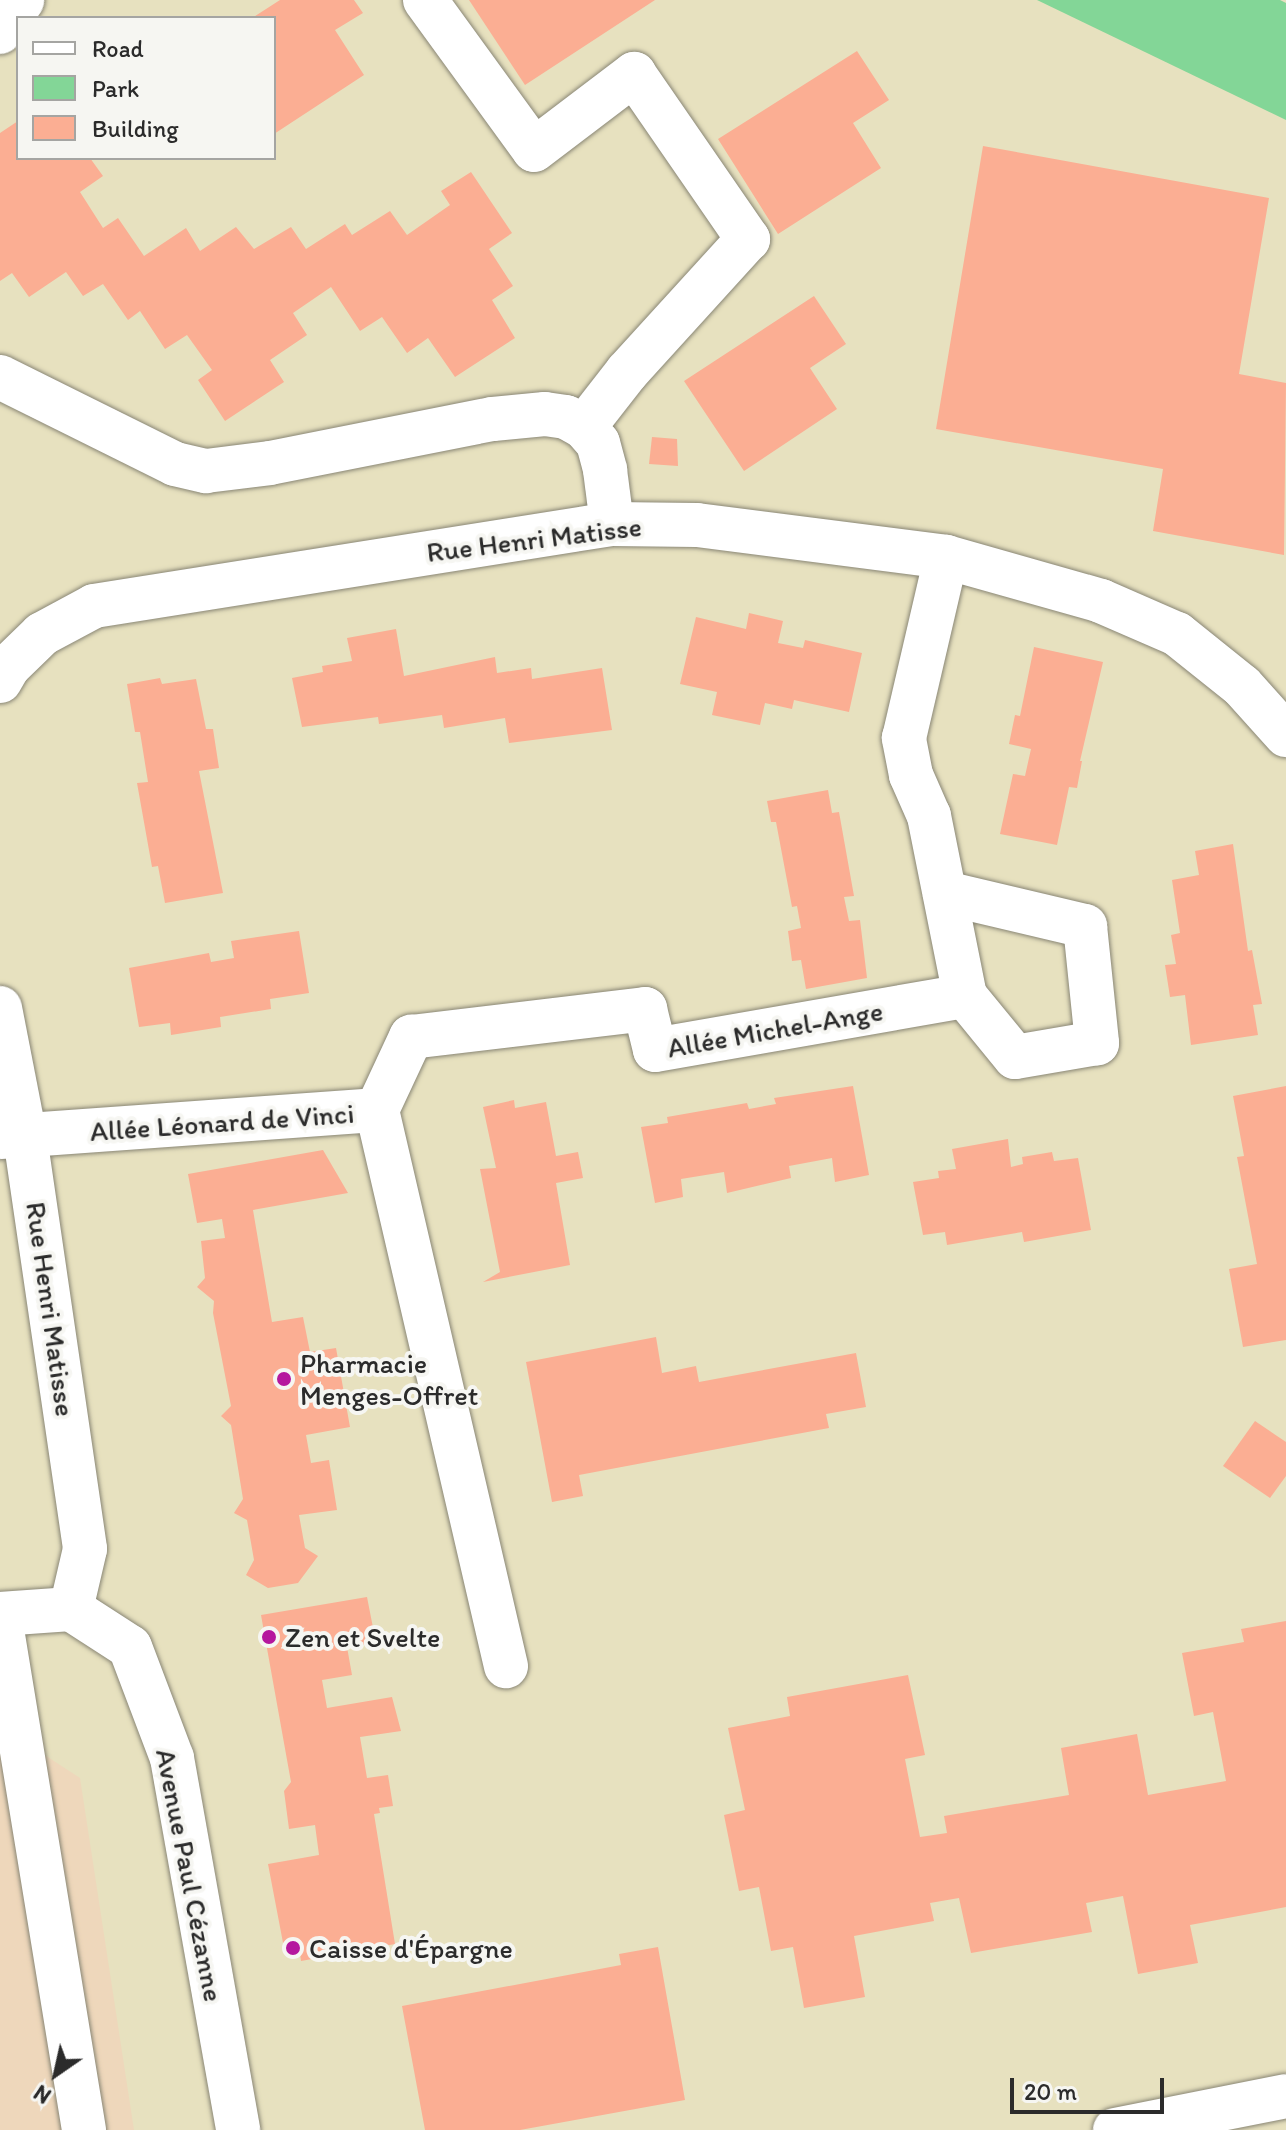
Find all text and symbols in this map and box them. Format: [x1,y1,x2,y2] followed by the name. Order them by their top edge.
[16,16,276,160] legend
[92,34,144,63] text: Road
[92,74,139,103] text: Park
[92,114,179,143] text: Building
[424,509,644,569] street label: Rue Henri Matisse
[665,994,885,1064] street label: Allée Michel-Ange
[89,1096,355,1148] street label: Allée Léonard de Vinci
[19,1199,83,1419] street label: Rue Henri Matisse
[300,1346,478,1412] place label: Pharmacie Menges-Offret
[275,1370,293,1388] marker: Pharmacie Menges-Offret
[285,1620,440,1654] place label: Zen et Svelte
[260,1628,278,1646] marker: Zen et Svelte
[149,1746,231,2004] street label: Avenue Paul Cézanne
[309,1931,512,1965] place label: Caisse d'Épargne
[284,1939,302,1957] marker: Caisse d'Épargne
[16,2034,96,2114] north arrow
[1014,2062,1168,2112] scale bar
[1024,2077,1077,2106] text: 20 m
[29,2079,56,2110] text: N

